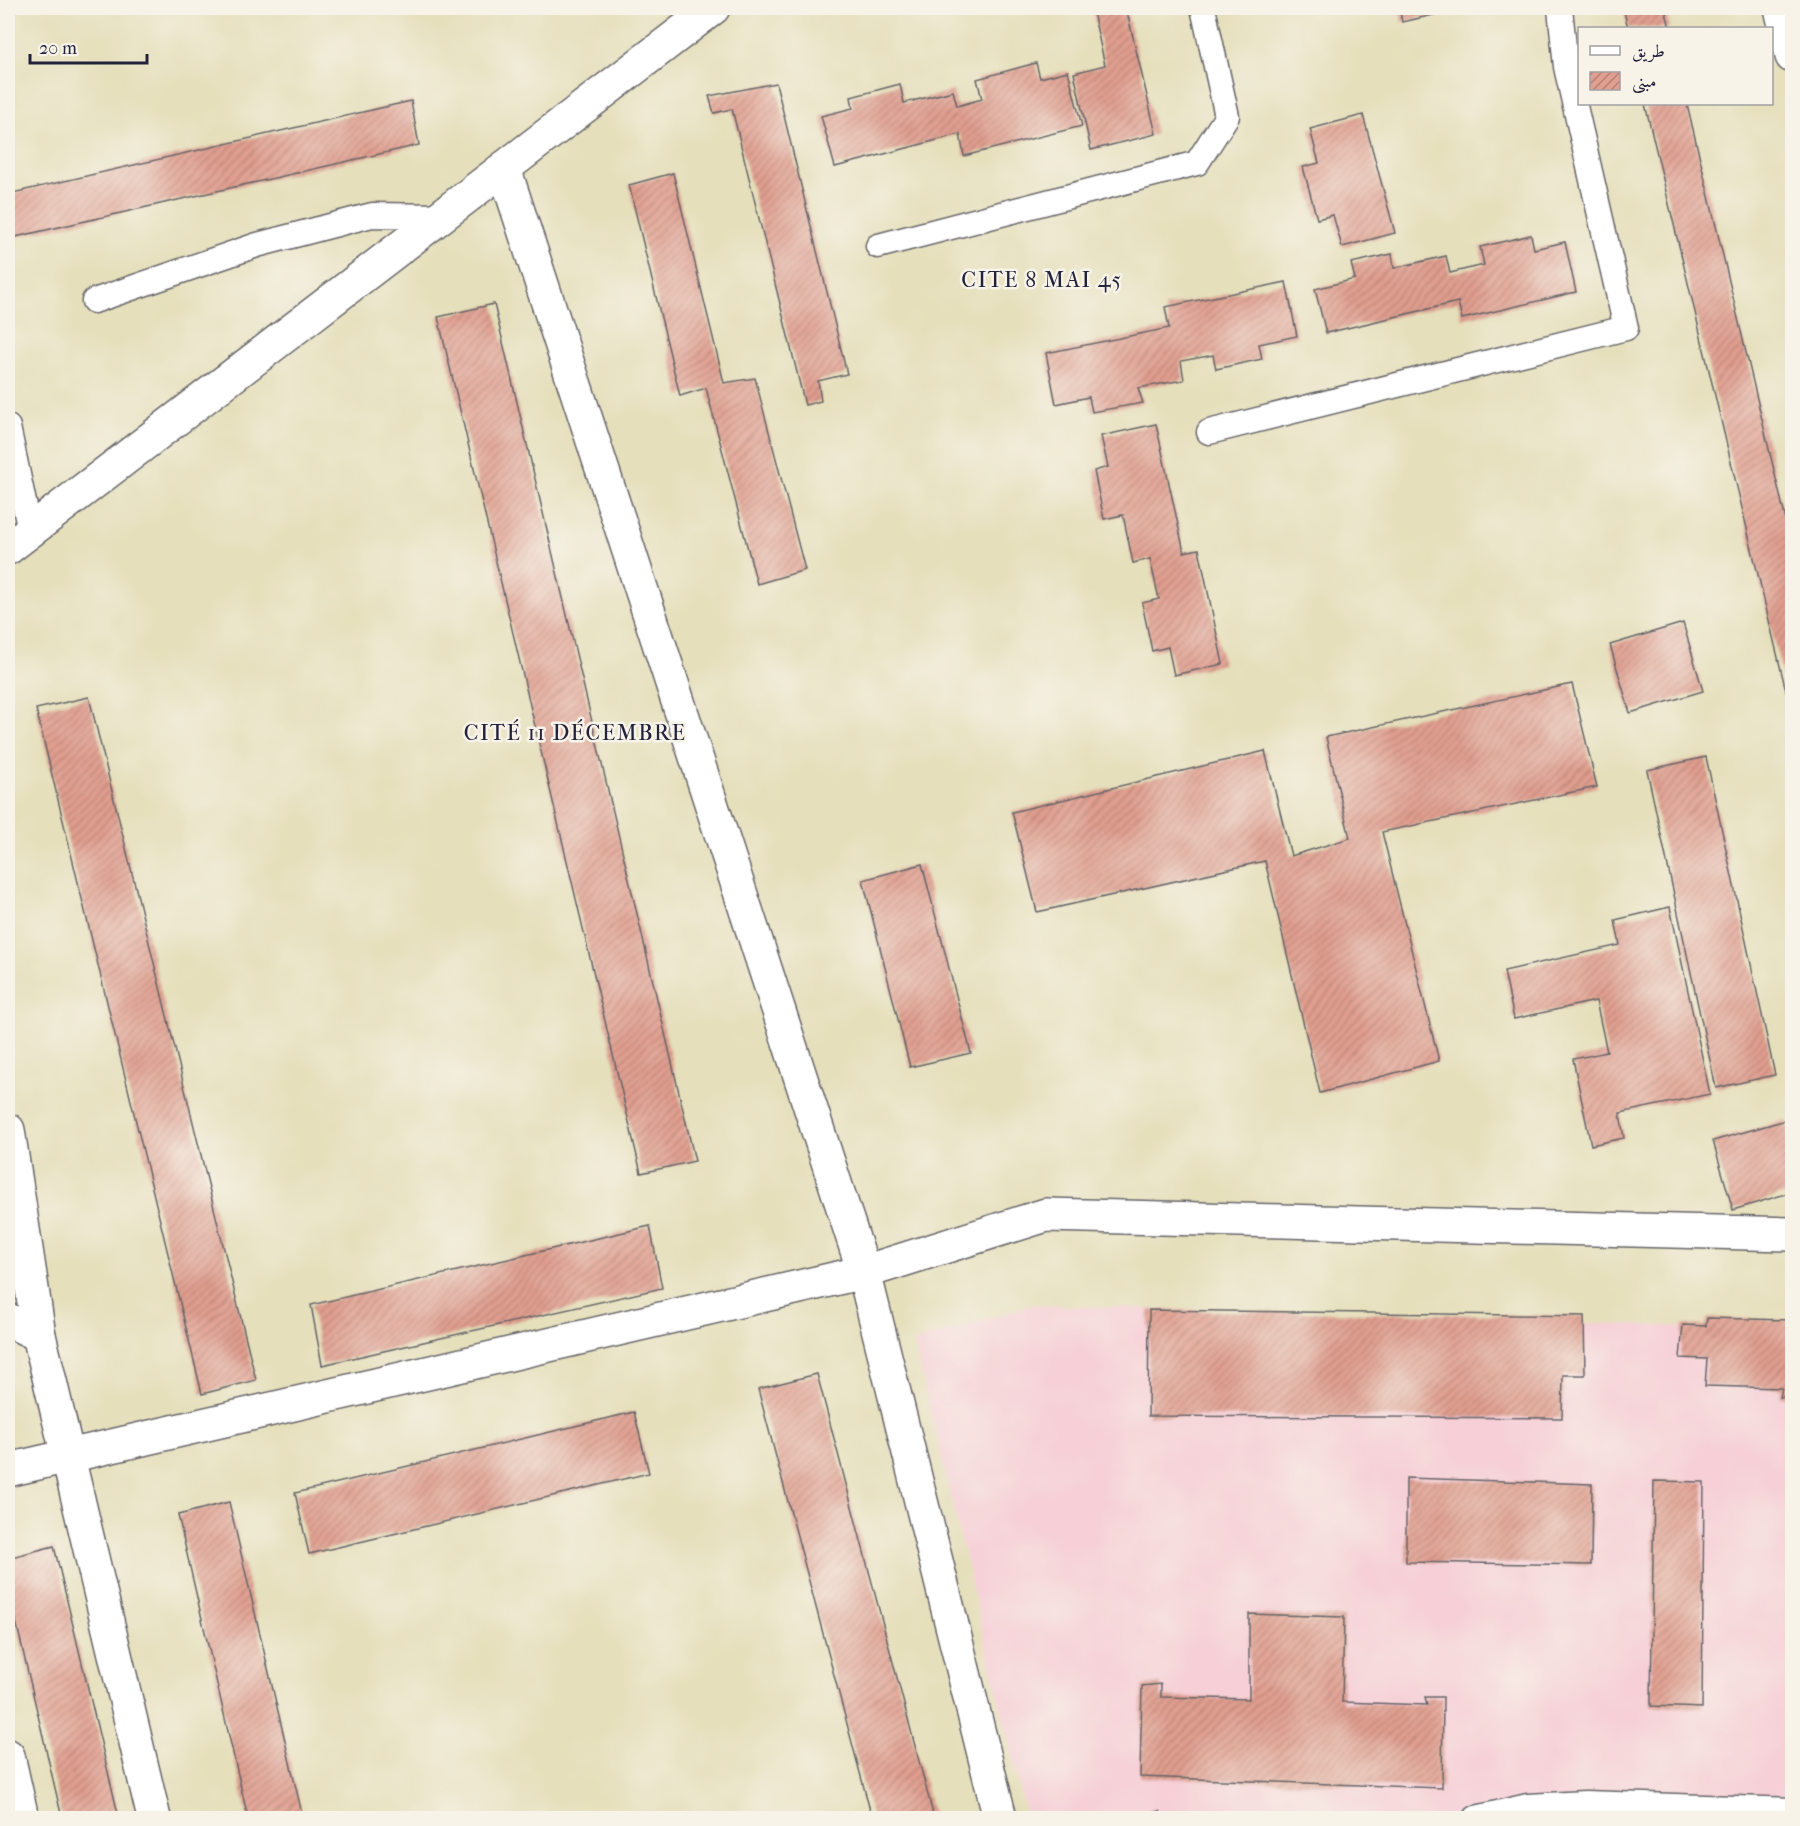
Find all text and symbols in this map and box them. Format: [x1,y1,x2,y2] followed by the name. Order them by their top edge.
[30,27,147,65] scale bar
[1578,27,1773,105] legend
[39,38,77,59] text: 20 m
[1632,41,1665,63] text: طريق
[1632,71,1657,94] text: مبنى
[961,267,1123,293] district label: CITE 8 MAI 45
[464,719,686,746] district label: CITÉ 11 DÉCEMBRE

